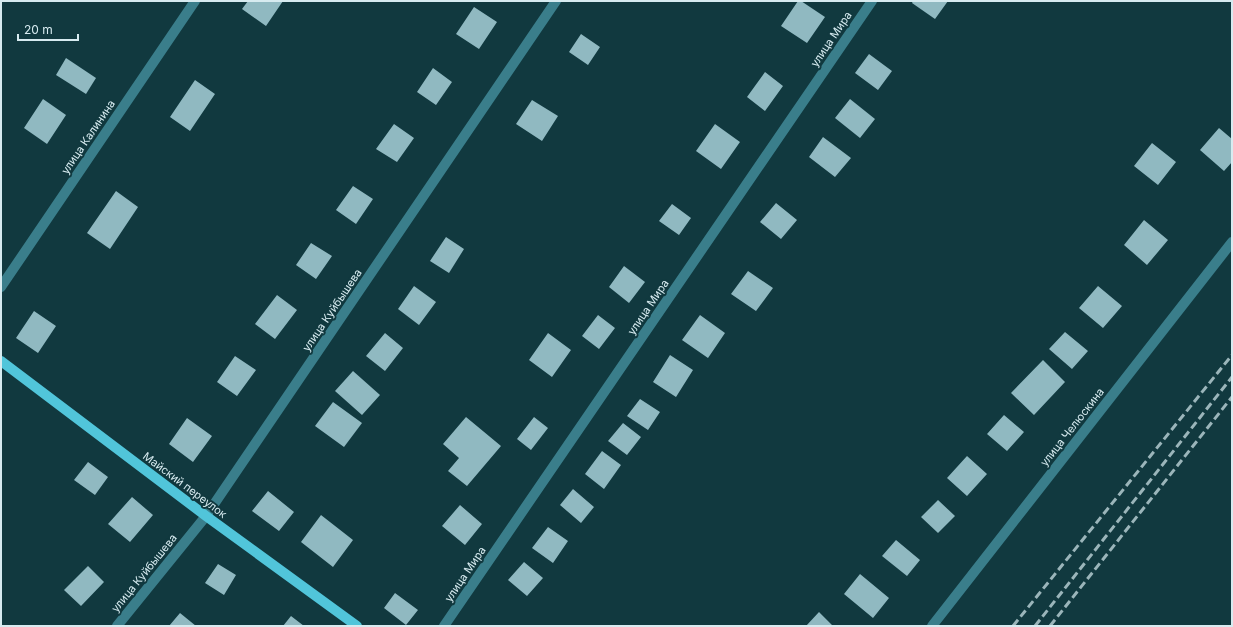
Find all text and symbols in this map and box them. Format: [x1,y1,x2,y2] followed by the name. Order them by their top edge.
[807,9,855,69] street label: улица Мира
[18,16,78,42] scale bar
[24,22,53,37] text: 20 m
[58,97,118,177] street label: улица Калинина
[299,266,365,354] street label: улица Куйбышева
[624,277,672,337] street label: улица Мира
[1037,385,1107,469] street label: улица Челюскина
[140,449,230,521] street label: Майский переулок
[108,531,180,615] street label: улица Куйбышева
[441,544,489,604] street label: улица Мира

